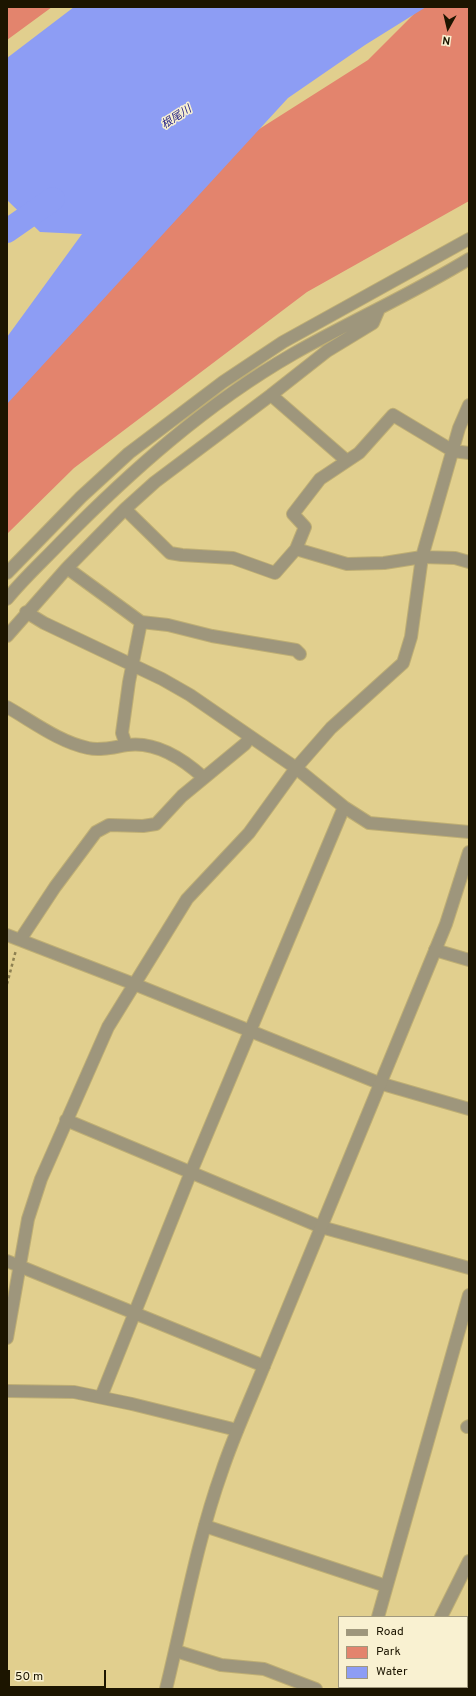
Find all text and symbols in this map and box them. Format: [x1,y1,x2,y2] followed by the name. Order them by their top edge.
[428,8,468,48] north arrow
[441,32,451,47] text: N
[160,103,194,133] water label: 根尾川
[338,1616,468,1688] legend
[376,1624,404,1640] text: Road
[376,1644,401,1660] text: Park
[10,1662,108,1688] scale bar
[376,1664,408,1680] text: Water
[15,1669,43,1685] text: 50 m

